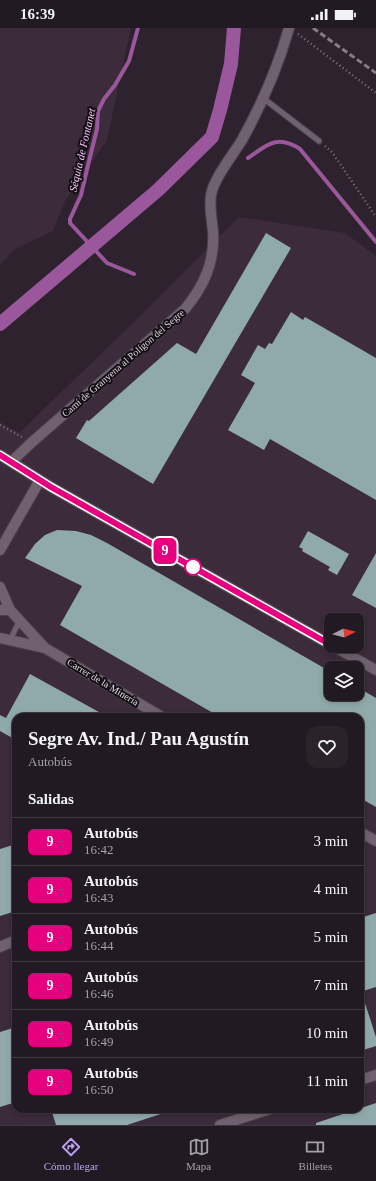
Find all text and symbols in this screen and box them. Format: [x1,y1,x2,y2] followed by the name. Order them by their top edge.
[20,6,55,22] text: 16:39
[67,106,98,193] water label: Séquia de Fontanet
[60,307,187,419] street label: Camí de Granyena al Polígon del Segre
[152,538,178,564] line badge: 9
[162,543,169,558] text: 9
[184,558,202,576] unlabelled marker
[324,613,364,653] north arrow
[324,613,364,701] map controls
[65,656,141,708] street label: Carrer de la Mineria
[324,661,364,701] button: layers
[306,726,348,768] button: heart
[28,728,249,749] text: Segre Av. Ind./ Pau Agustín
[28,754,72,769] text: Autobús
[28,791,74,807] text: Salidas
[84,825,138,841] text: Autobús
[313,833,348,849] text: 3 min
[47,834,54,849] text: 9
[84,842,114,857] text: 16:42
[84,873,138,889] text: Autobús
[313,881,348,897] text: 4 min
[47,882,54,897] text: 9
[84,890,114,905] text: 16:43
[84,921,138,937] text: Autobús
[313,929,348,945] text: 5 min
[47,930,54,945] text: 9
[84,938,114,953] text: 16:44
[84,969,138,985] text: Autobús
[313,977,348,993] text: 7 min
[47,978,54,993] text: 9
[84,986,114,1001] text: 16:46
[84,1017,138,1033] text: Autobús
[306,1025,348,1041] text: 10 min
[47,1026,54,1041] text: 9
[84,1034,114,1049] text: 16:49
[84,1065,138,1081] text: Autobús
[306,1073,348,1089] text: 11 min
[47,1074,54,1089] text: 9
[84,1082,114,1097] text: 16:50
[44,1136,98,1172] tab: Cómo llegar
[186,1136,211,1172] tab: Mapa
[299,1136,332,1172] tab: Billetes

